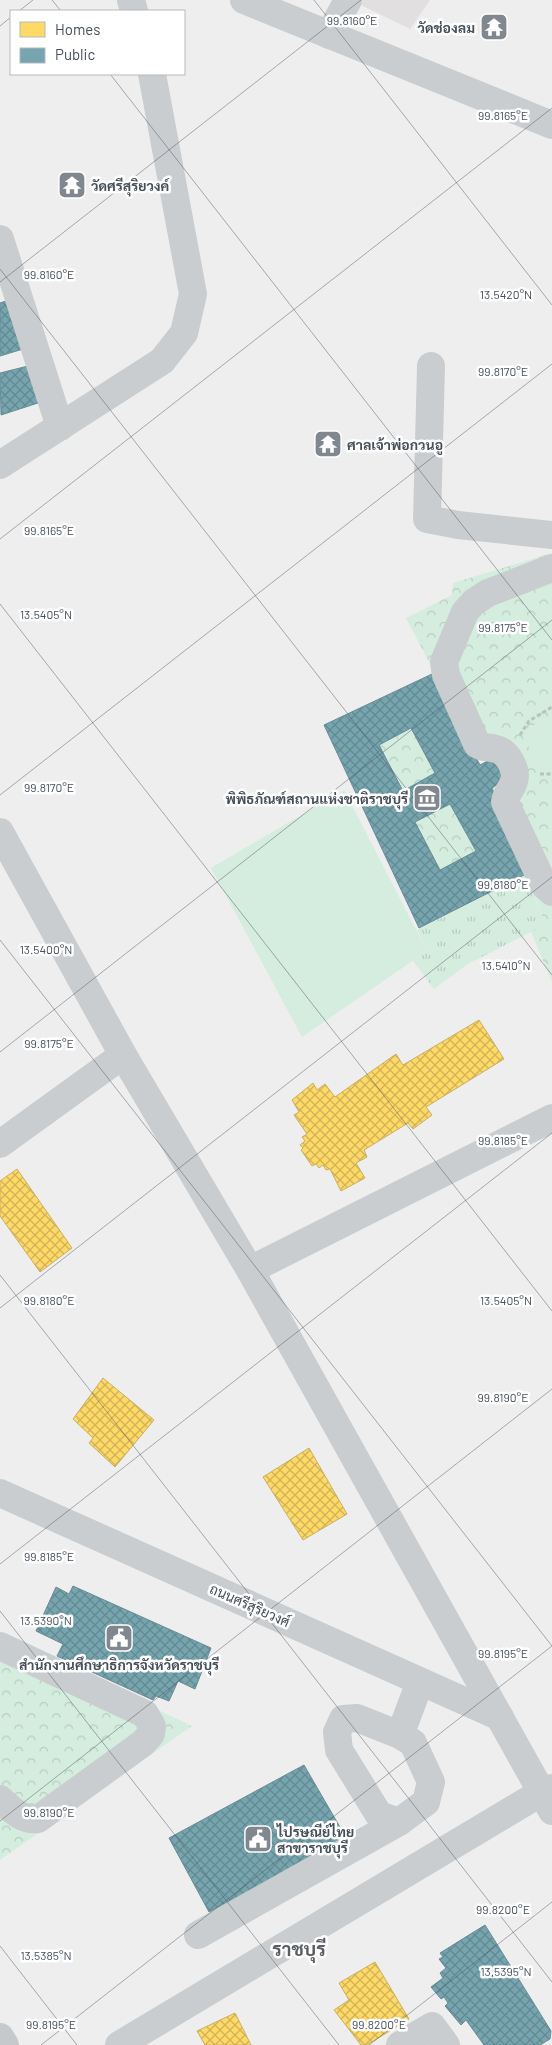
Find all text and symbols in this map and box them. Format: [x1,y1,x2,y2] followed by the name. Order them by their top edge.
[10,10,185,75] legend
[479,12,509,42] temple icon: วัดช่องลม
[327,13,377,27] text: 99.8160°E
[417,19,475,36] place label: วัดช่องลม
[55,20,100,38] text: Homes
[55,45,95,63] text: Public
[478,108,528,122] text: 99.8165°E
[57,170,87,200] temple icon: วัดศรีสุริยวงค์
[91,177,170,197] place label: วัดศรีสุริยวงค์
[24,267,74,281] text: 99.8160°E
[480,287,532,301] text: 13.5420°N
[478,364,528,378] text: 99.8170°E
[313,429,343,459] temple icon: ศาลเจ้าพ่อกวนอู
[347,436,443,456] place label: ศาลเจ้าพ่อกวนอู
[24,523,74,537] text: 99.8165°E
[20,607,72,621] text: 13.5405°N
[478,620,528,634] text: 99.8175°E
[24,780,74,794] text: 99.8170°E
[412,783,442,813] museum icon: พิพิธภัณฑ์สถานแห่งชาติราชบุรี
[226,790,409,810] place label: พิพิธภัณฑ์สถานแห่งชาติราชบุรี
[478,877,528,891] text: 99.8180°E
[20,942,72,956] text: 13.5400°N
[481,958,531,972] text: 13.5410°N
[24,1036,74,1050] text: 99.8175°E
[478,1133,528,1147] text: 99.8185°E
[24,1293,74,1307] text: 99.8180°E
[480,1293,532,1307] text: 13.5405°N
[478,1390,528,1404] text: 99.8190°E
[24,1549,74,1563] text: 99.8185°E
[206,1580,293,1632] street label: ถนนศรีสุริยวงศ์
[20,1613,72,1627] text: 13.5390°N
[104,1623,134,1653] public building icon: สำนักงานศึกษาธิการจังหวัดราชบุรี
[478,1646,528,1660] text: 99.8195°E
[19,1656,220,1676] place label: สำนักงานศึกษาธิการจังหวัดราชบุรี
[24,1805,74,1819] text: 99.8190°E
[276,1823,354,1859] place label: ไปรษณีย์ไทย สาขาราชบุรี
[243,1824,273,1854] public building icon: ไปรษณีย์ไทย สาขาราชบุรี
[476,1902,530,1916] text: 99.8200°E
[272,1937,326,1964] district label: ราชบุรี
[20,1948,72,1962] text: 13.5385°N
[480,1964,532,1978] text: 13.5395°N
[26,2017,76,2031] text: 99.8195°E
[352,2017,406,2031] text: 99.8200°E

